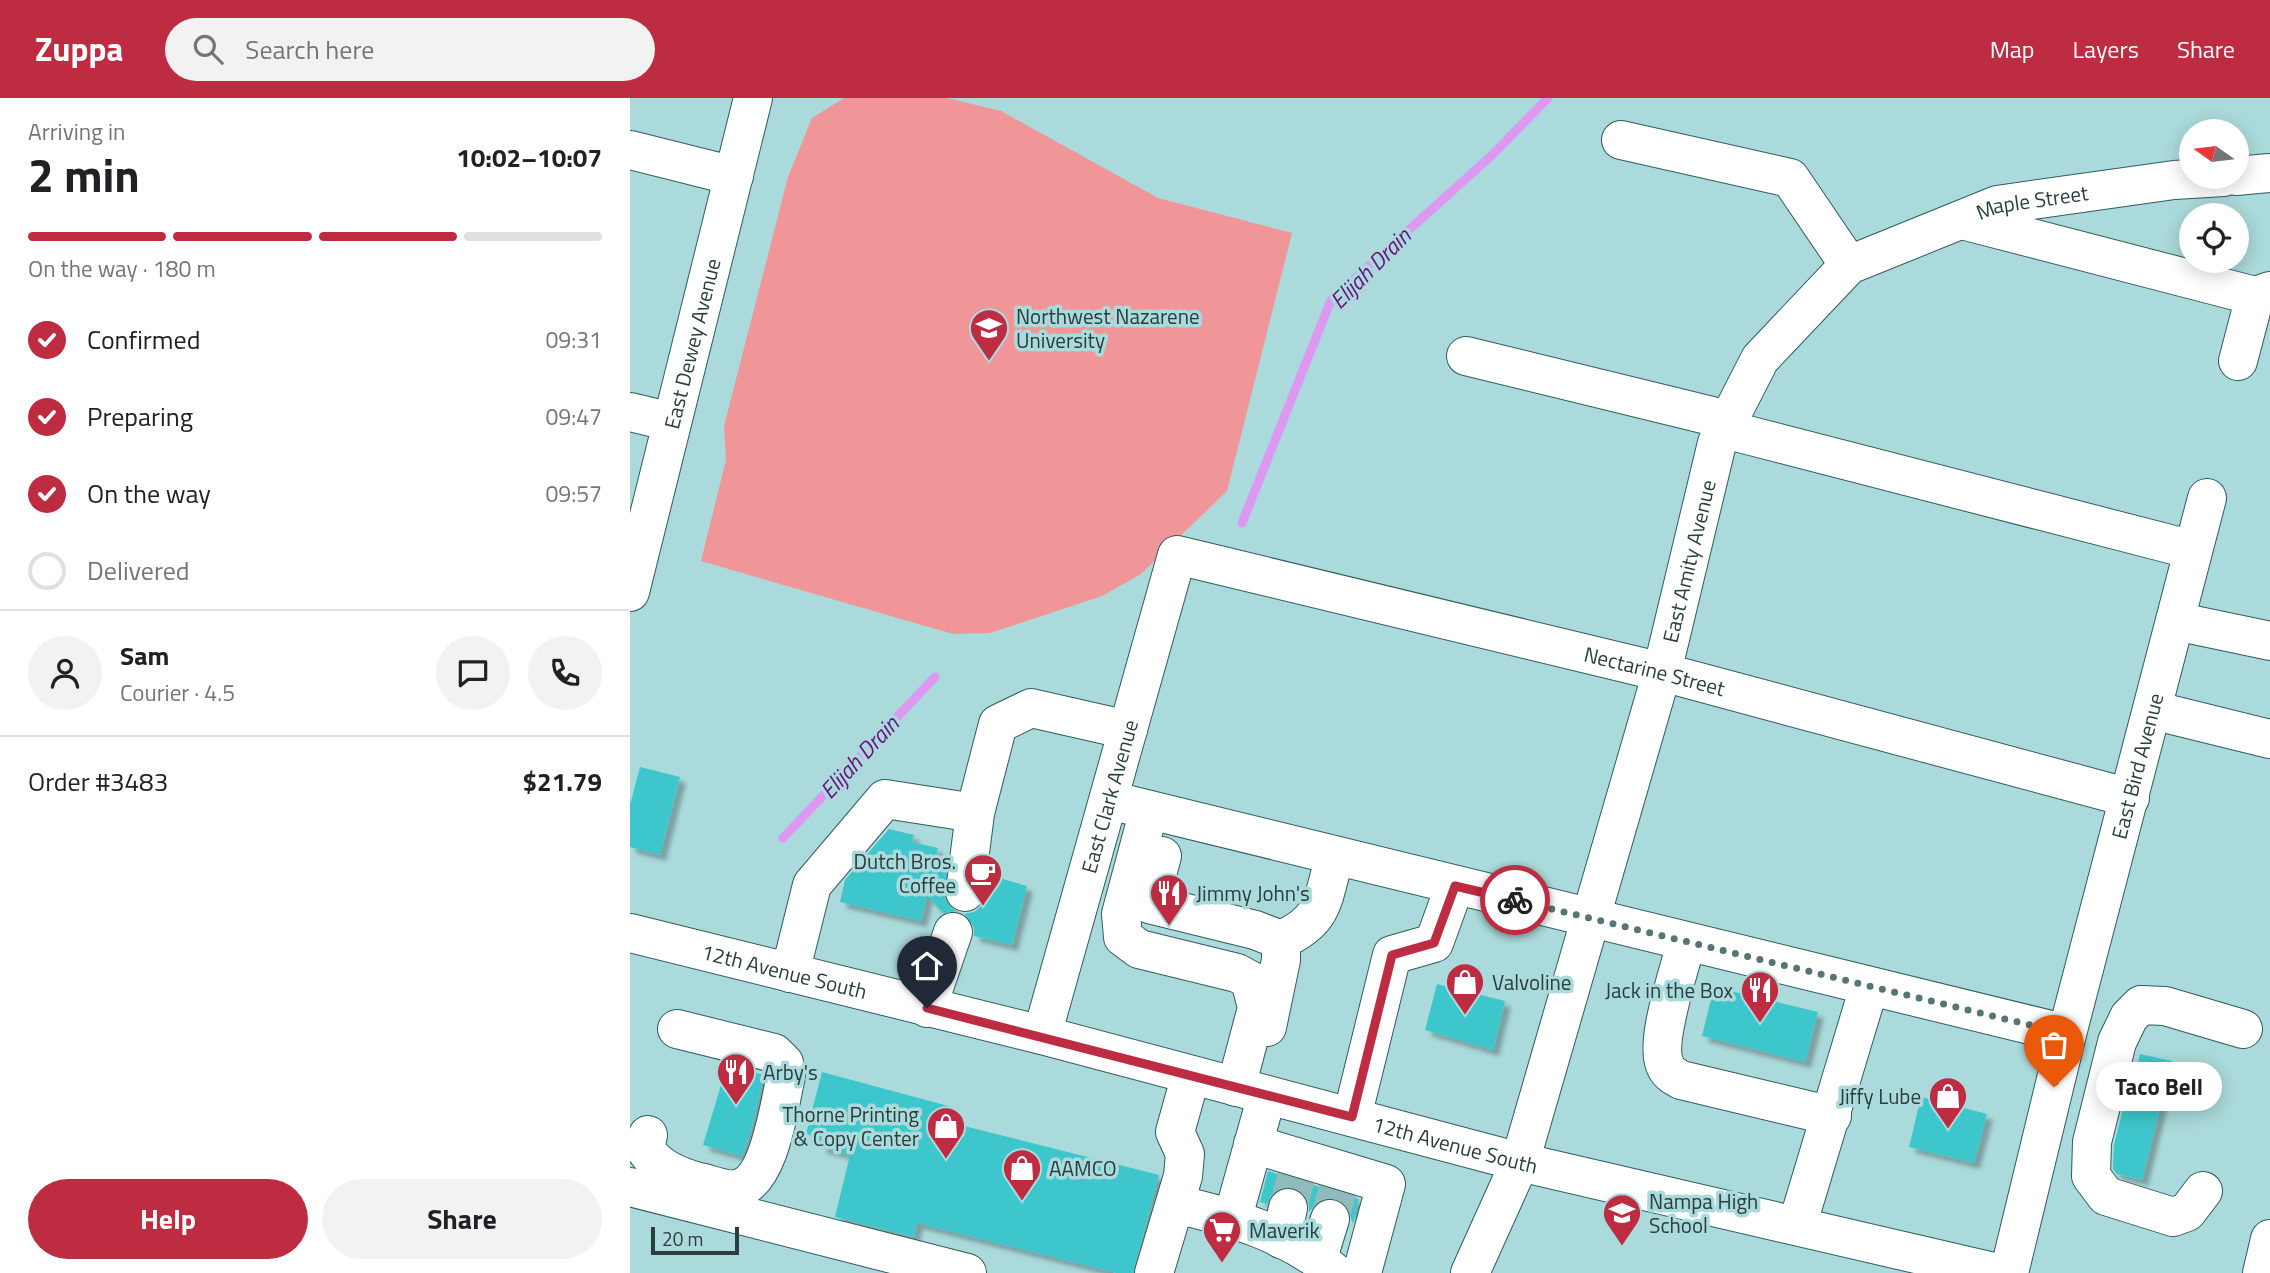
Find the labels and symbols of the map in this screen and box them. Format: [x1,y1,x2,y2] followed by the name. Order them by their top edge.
[2179,119,2249,189] north arrow
[1971,176,2091,228] street label: Maple Street
[1321,219,1419,317] water label: Elijah Drain
[655,255,728,432] street label: East Dewey Avenue
[1016,300,1200,356] place label: Northwest Nazarene University
[968,307,1010,362] school or university icon: Northwest Nazarene University
[1654,476,1724,646] street label: East Amity Avenue
[1581,638,1729,704] street label: Nectarine Street
[2103,689,2171,843] street label: East Bird Avenue
[811,707,907,806] water label: Elijah Drain
[1072,716,1146,877] street label: East Clark Avenue
[853,845,956,901] place label: Dutch Bros. Coffee
[962,852,1004,907] cafe icon: Dutch Bros. Coffee
[1480,865,1550,935] courier
[1148,872,1190,927] restaurant icon: Jimmy John's
[1196,877,1310,909] place label: Jimmy John's
[698,935,870,1007] street label: 12th Avenue South
[897,936,957,1008] pin
[1444,961,1486,1016] shop icon: Valvoline
[1492,966,1571,998] place label: Valvoline
[1739,969,1781,1024] restaurant icon: Jack in the Box
[1605,974,1734,1006] place label: Jack in the Box
[2024,1015,2084,1087] pin
[715,1051,757,1106] restaurant icon: Arby's
[763,1056,818,1088] place label: Arby's
[2096,1062,2222,1112] callout: Taco Bell
[1927,1075,1969,1130] shop icon: Jiffy Lube
[1839,1080,1921,1112] place label: Jiffy Lube
[782,1098,919,1154] place label: Thorne Printing & Copy Center
[925,1105,967,1160] shop icon: Thorne Printing & Copy Center
[1369,1108,1541,1182] street label: 12th Avenue South
[1001,1147,1043,1202] shop icon: AAMCO
[1049,1152,1117,1184] place label: AAMCO
[1649,1185,1758,1241] place label: Nampa High School
[1601,1192,1643,1247] school or university icon: Nampa High School
[1201,1209,1243,1264] supermarket icon: Maverik
[1249,1214,1320,1246] place label: Maverik
[651,1224,738,1256] scale bar

